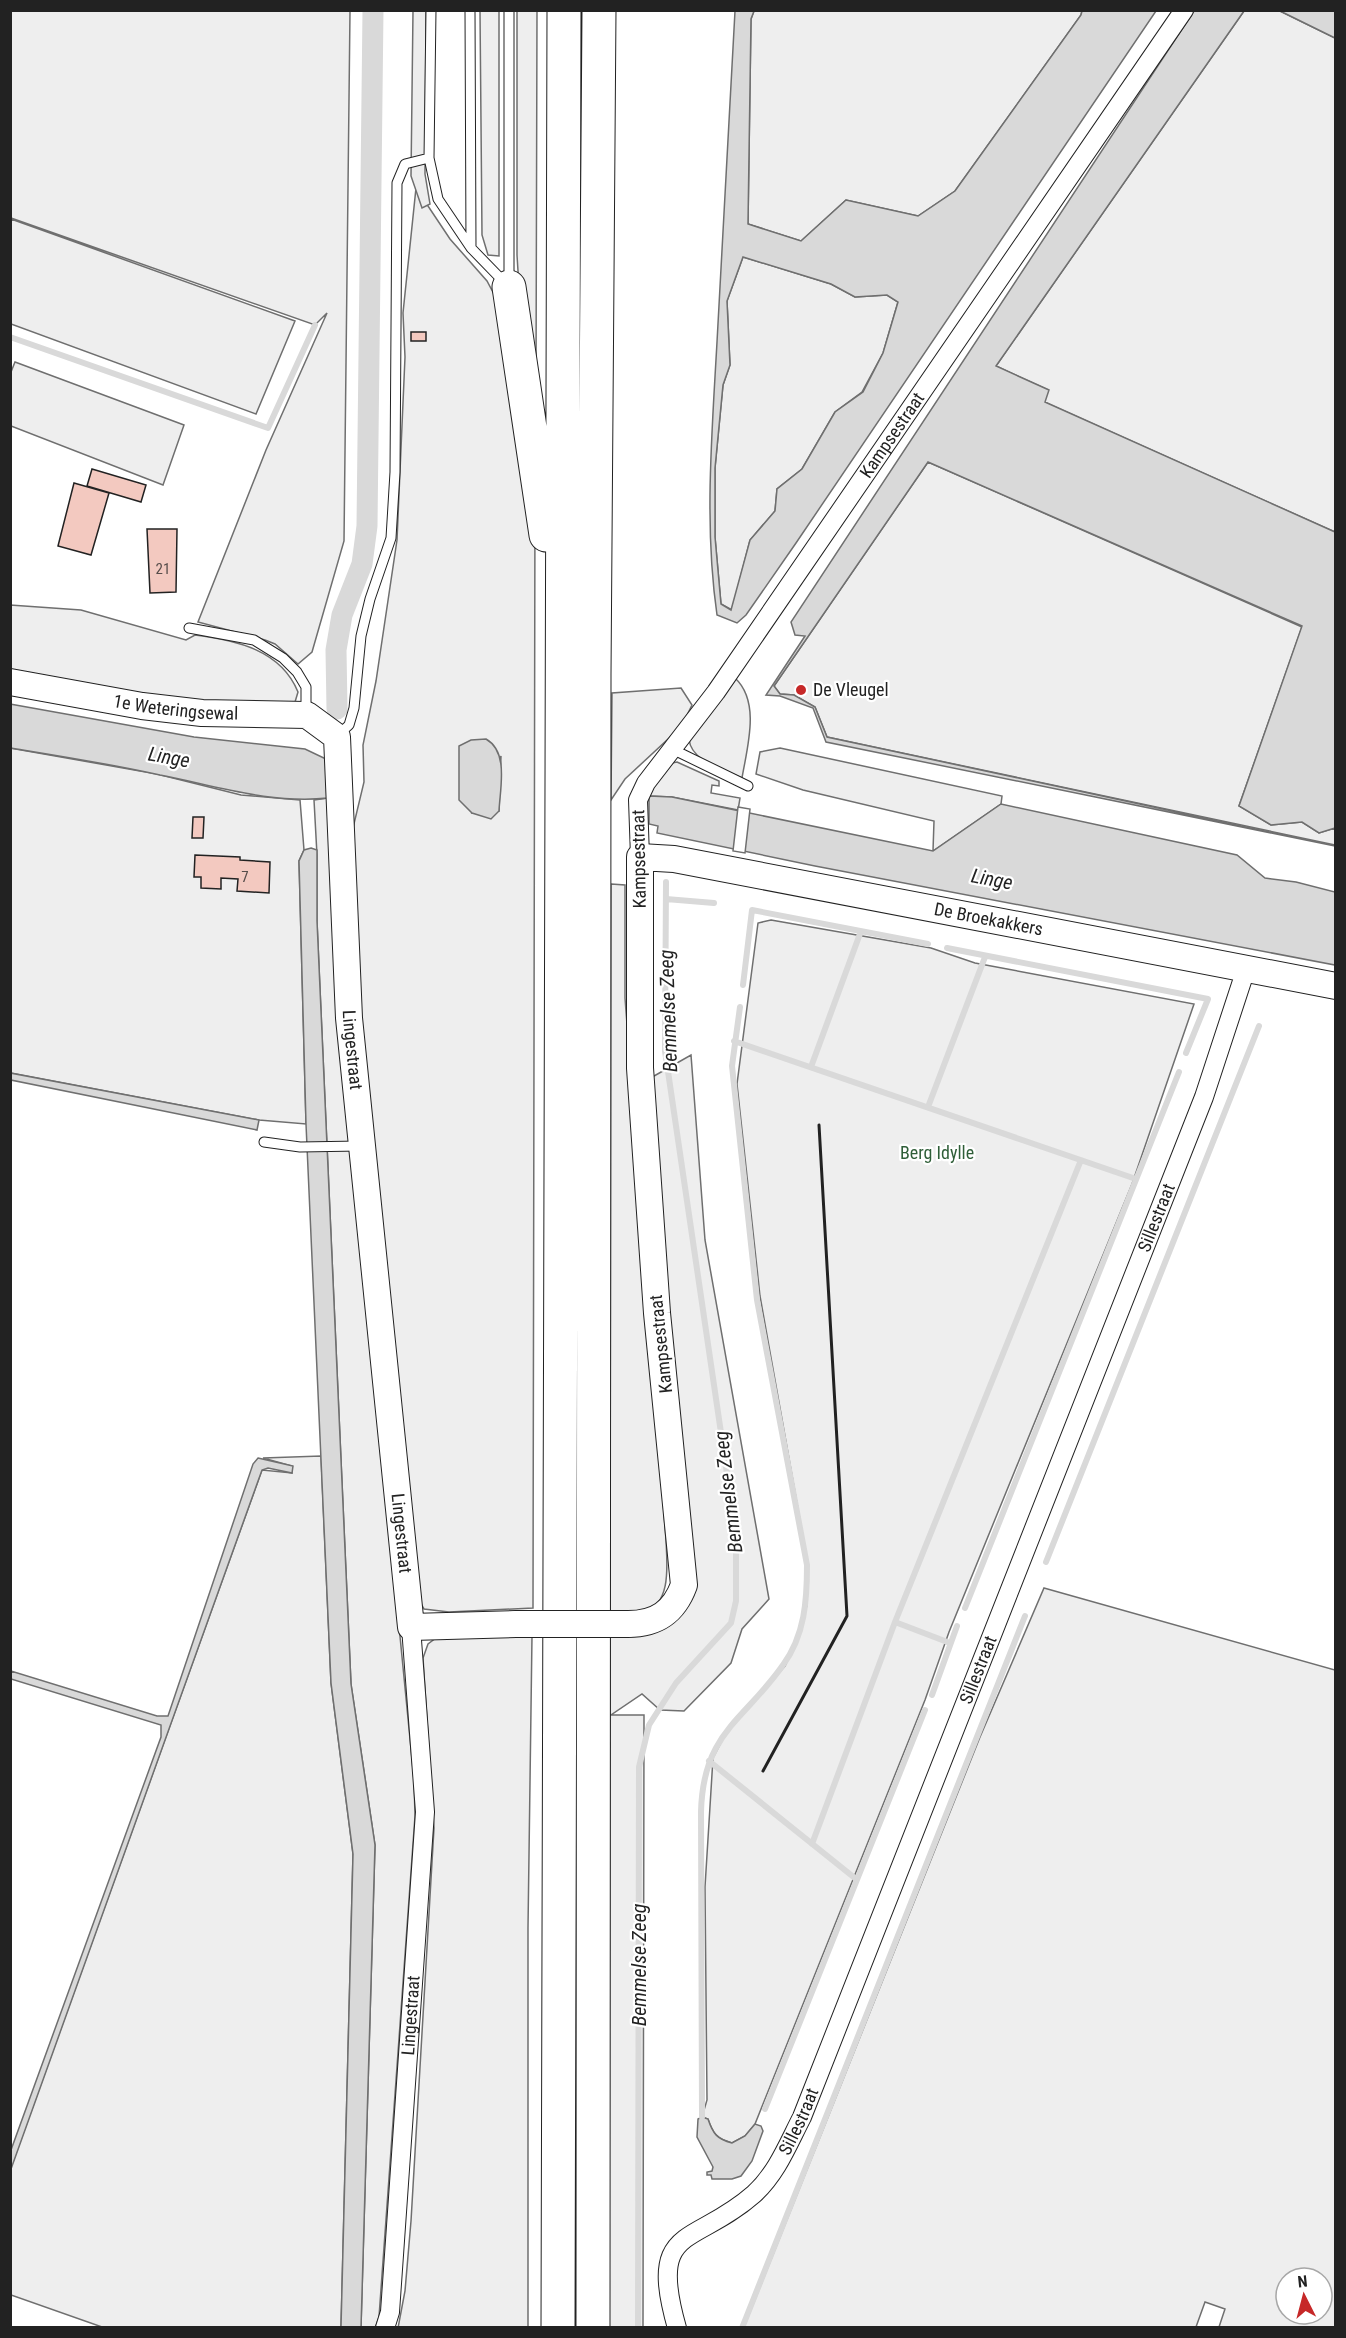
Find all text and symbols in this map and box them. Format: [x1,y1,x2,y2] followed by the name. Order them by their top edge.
[855,388,928,482] street label: Kampsestraat
[156,560,170,578] house number: 21
[813,679,889,700] place label: De Vleugel
[794,683,808,697] marker: De Vleugel
[112,690,238,724] street label: 1e Weteringsewal
[146,742,192,772] water label: Linge
[627,809,650,909] street label: Kampsestraat
[969,863,1015,895] water label: Linge
[241,868,249,886] house number: 7
[932,898,1045,940] street label: De Broekakkers
[654,949,682,1073] water label: Bemmelse Zeeg
[339,1009,367,1091] street label: Lingestraat
[900,1142,974,1163] park label: Berg Idylle
[1133,1180,1179,1255] street label: Sillestraat
[645,1294,676,1394] street label: Kampsestraat
[709,1429,747,1554] water label: Bemmelse Zeeg
[387,1492,416,1574] street label: Lingestraat
[955,1633,1001,1707] street label: Sillestraat
[627,1903,651,2026] water label: Bemmelse Zeeg
[397,1975,424,2056] street label: Lingestraat
[774,2085,822,2158] street label: Sillestraat
[1274,2266,1334,2326] north arrow
[1297,2272,1308,2292] text: N

